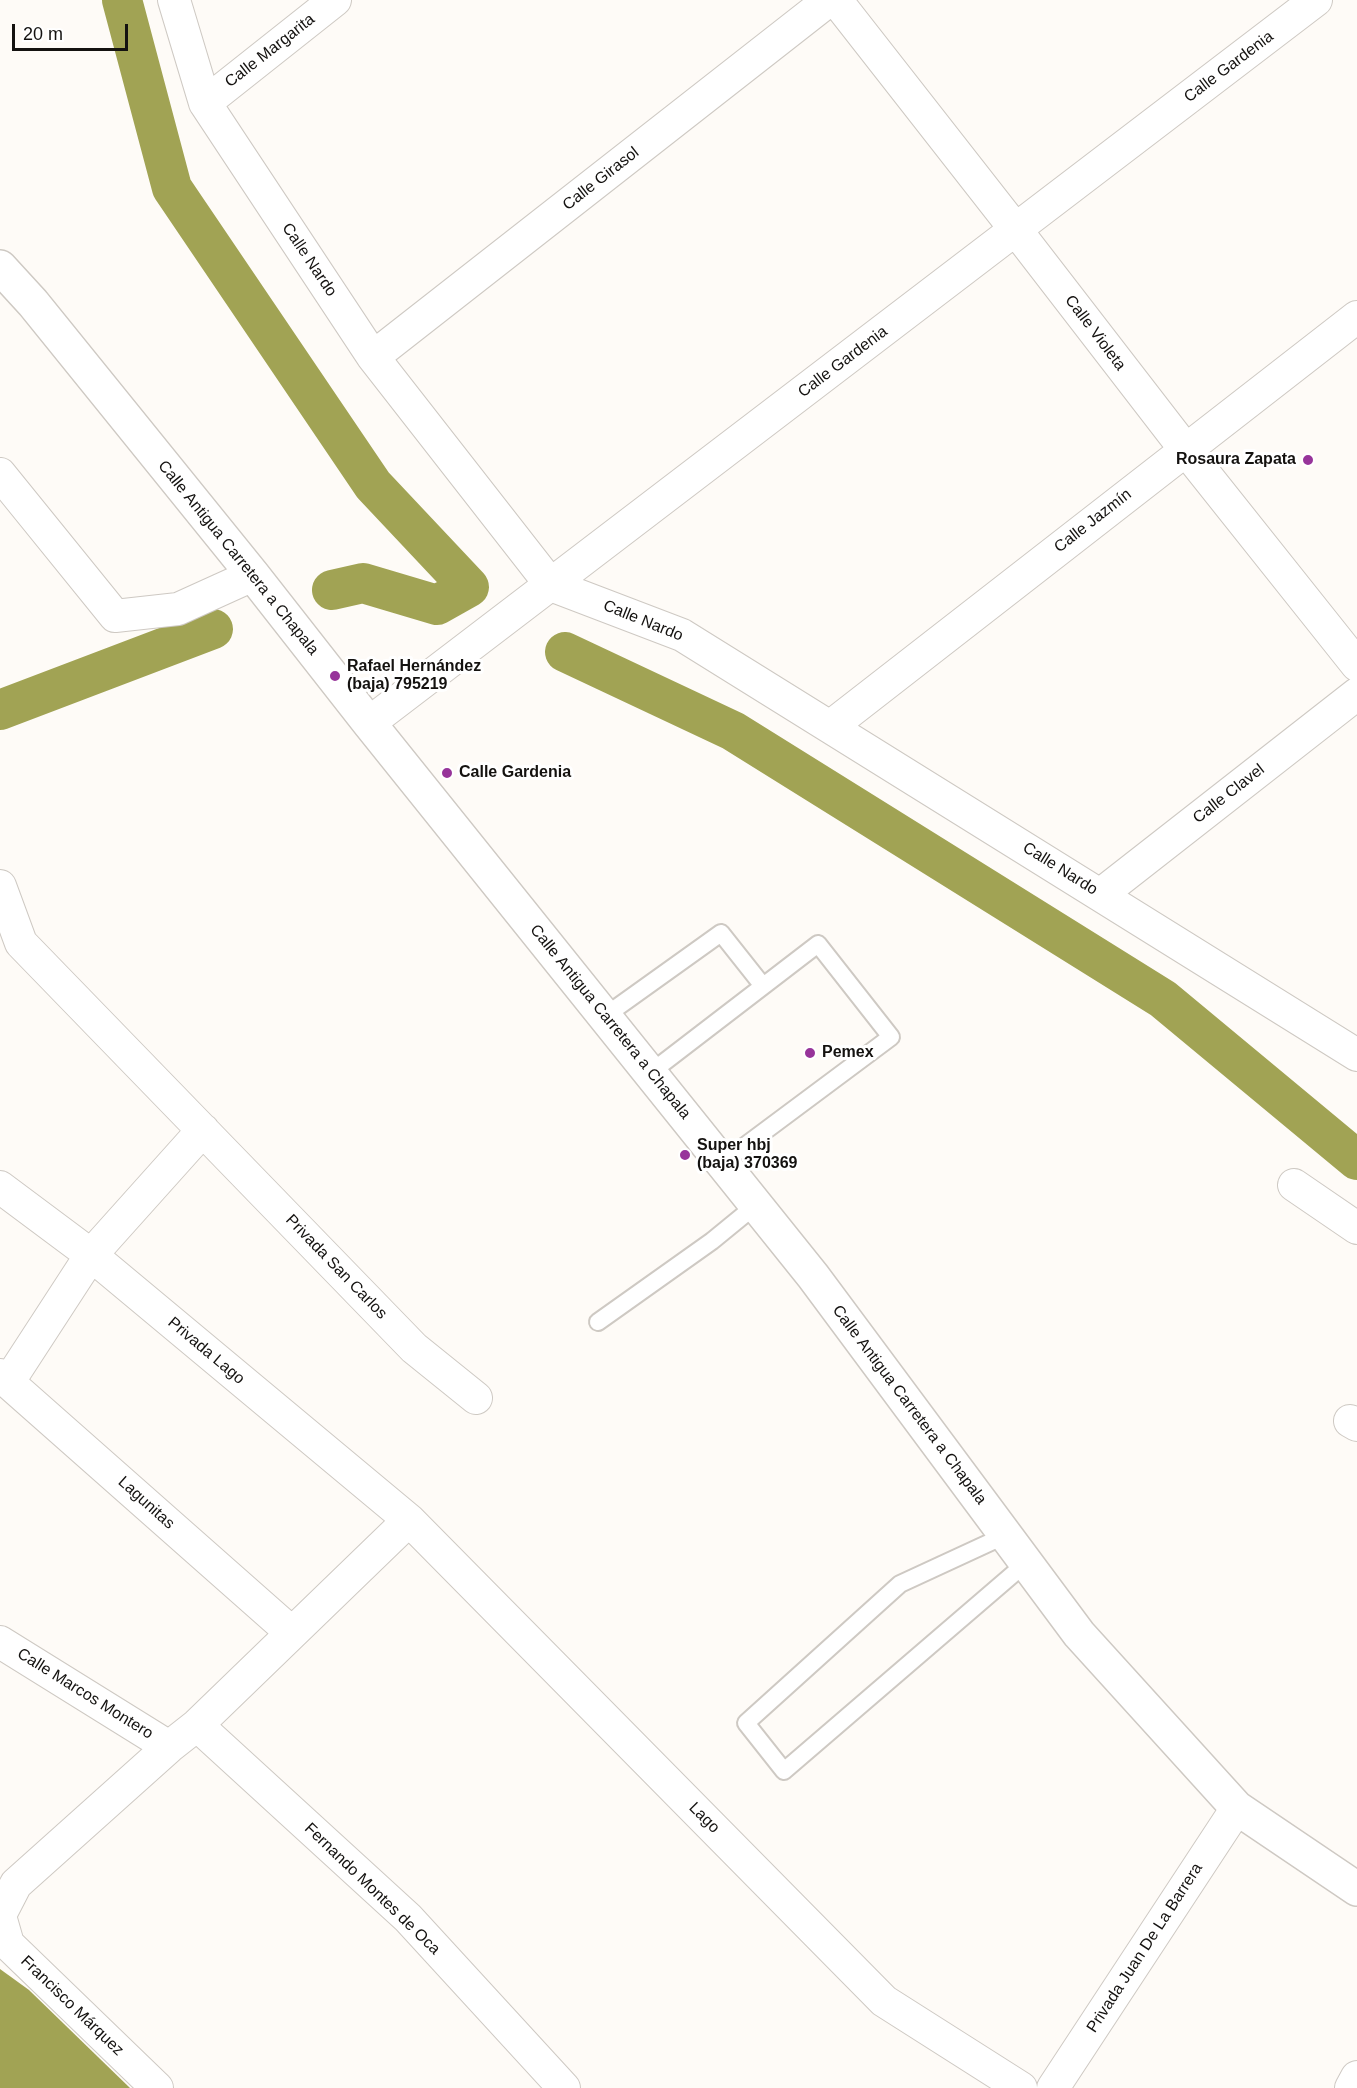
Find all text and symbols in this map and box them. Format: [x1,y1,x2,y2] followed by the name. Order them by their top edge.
[221,10,319,92] street label: Calle Margarita
[15,12,130,50] scale bar
[23,24,63,44] text: 20 m
[1181,27,1277,107] street label: Calle Gardenia
[559,143,643,215] street label: Calle Girasol
[277,220,341,300] street label: Calle Nardo
[1060,291,1130,375] street label: Calle Violeta
[795,322,891,402] street label: Calle Gardenia
[1176,450,1296,470] place label: Rosaura Zapata
[1301,453,1315,467] marker: Rosaura Zapata
[154,457,322,659] street label: Calle Antigua Carretera a Chapala
[1051,485,1135,557] street label: Calle Jazmín
[600,596,686,646] street label: Calle Nardo
[347,657,481,695] place label: Rafael Hernández (baja) 795219
[328,669,342,683] marker: Rafael Hernández (baja) 795219
[1189,760,1269,828] street label: Calle Clavel
[459,763,571,783] place label: Calle Gardenia
[440,766,454,780] marker: Calle Gardenia
[1019,838,1101,900] street label: Calle Nardo
[526,921,694,1123] street label: Calle Antigua Carretera a Chapala
[822,1043,874,1063] place label: Pemex
[803,1046,817,1060] marker: Pemex
[697,1136,798,1174] place label: Super hbj (baja) 370369
[678,1148,692,1162] marker: Super hbj (baja) 370369
[281,1211,391,1323] street label: Privada San Carlos
[828,1302,990,1508] street label: Calle Antigua Carretera a Chapala
[164,1313,248,1389] street label: Privada Lago
[114,1473,178,1533] street label: Lagunitas
[14,1644,156,1744] street label: Calle Marcos Montero
[685,1799,723,1837] street label: Lago
[300,1819,444,1959] street label: Fernando Montes de Oca
[1083,1860,1207,2036] street label: Privada Juan De La Barrera
[16,1952,128,2060] street label: Francisco Márquez

